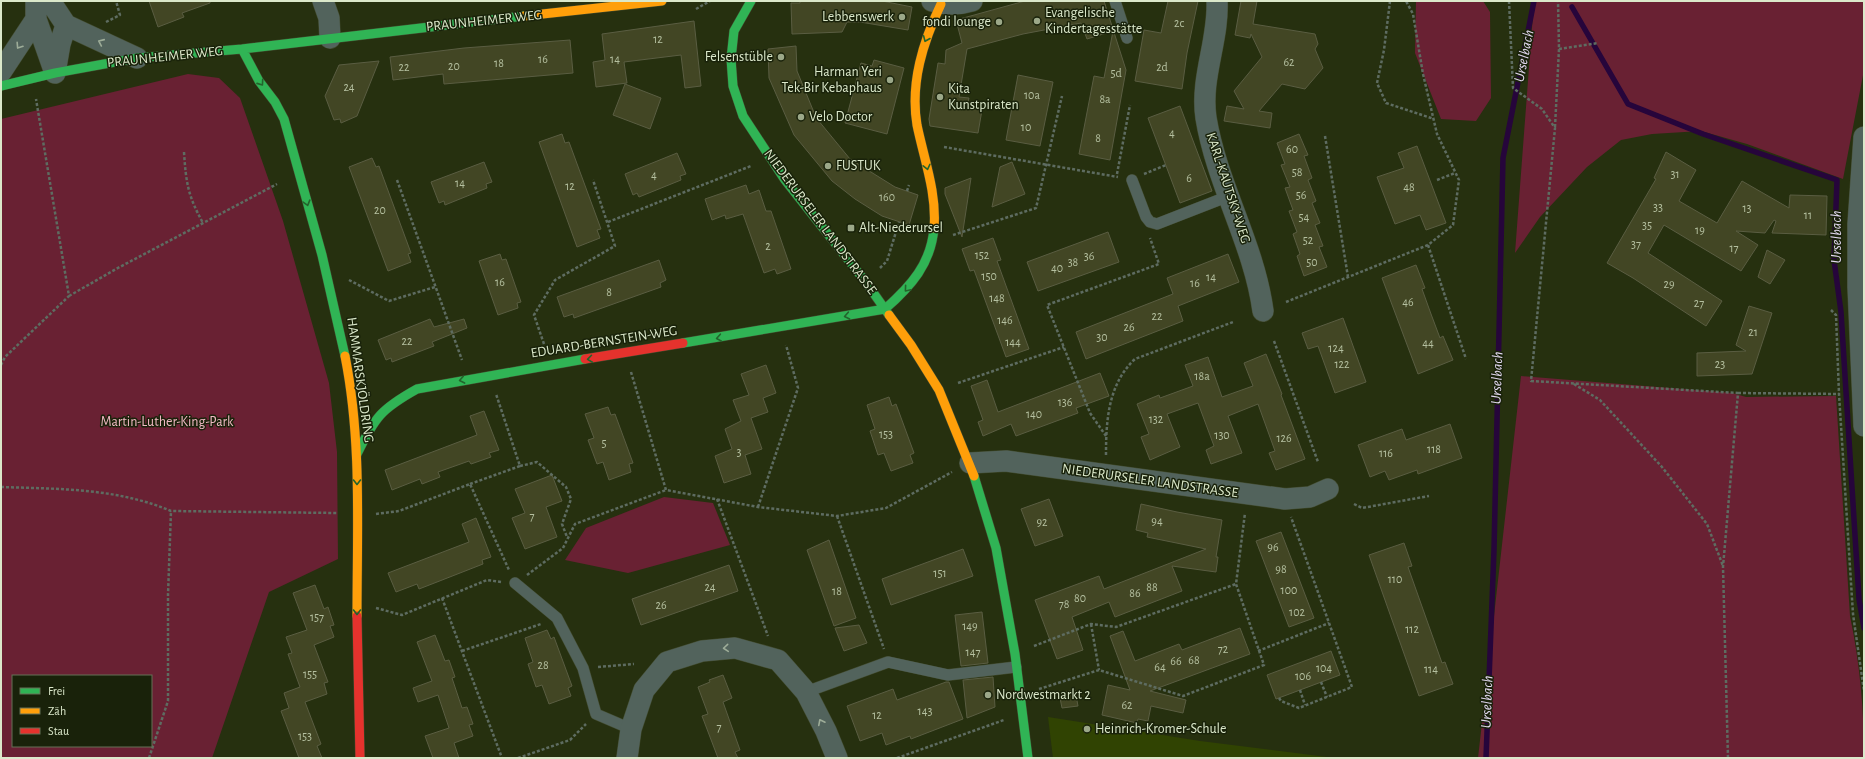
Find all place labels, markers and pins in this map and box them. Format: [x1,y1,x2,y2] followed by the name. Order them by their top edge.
[1045,6,1142,36] place label: Evangelische Kindertagesstätte
[822,10,895,24] place label: Lebbenswerk
[897,12,907,22] marker: Lebbenswerk
[922,15,991,29] place label: fondi lounge
[1032,16,1042,26] marker: Evangelische Kindertagesstätte
[994,17,1004,27] marker: fondi lounge
[705,50,773,64] place label: Felsenstüble
[776,52,786,62] marker: Felsenstüble
[781,65,882,95] place label: Harman Yeri Tek-Bir Kebaphaus
[885,75,895,85] marker: Harman Yeri Tek-Bir Kebaphaus
[948,82,1019,112] place label: Kita Kunstpiraten
[935,92,945,102] marker: Kita Kunstpiraten
[809,110,873,124] place label: Velo Doctor
[796,112,806,122] marker: Velo Doctor
[836,159,881,173] place label: FUSTUK
[823,161,833,171] marker: FUSTUK
[859,221,943,235] place label: Alt-Niederursel
[846,223,856,233] marker: Alt-Niederursel
[996,688,1091,702] place label: Nordwestmarkt 2
[983,690,993,700] marker: Nordwestmarkt 2
[1095,722,1227,736] place label: Heinrich-Kromer-Schule
[1082,724,1092,734] marker: Heinrich-Kromer-Schule

